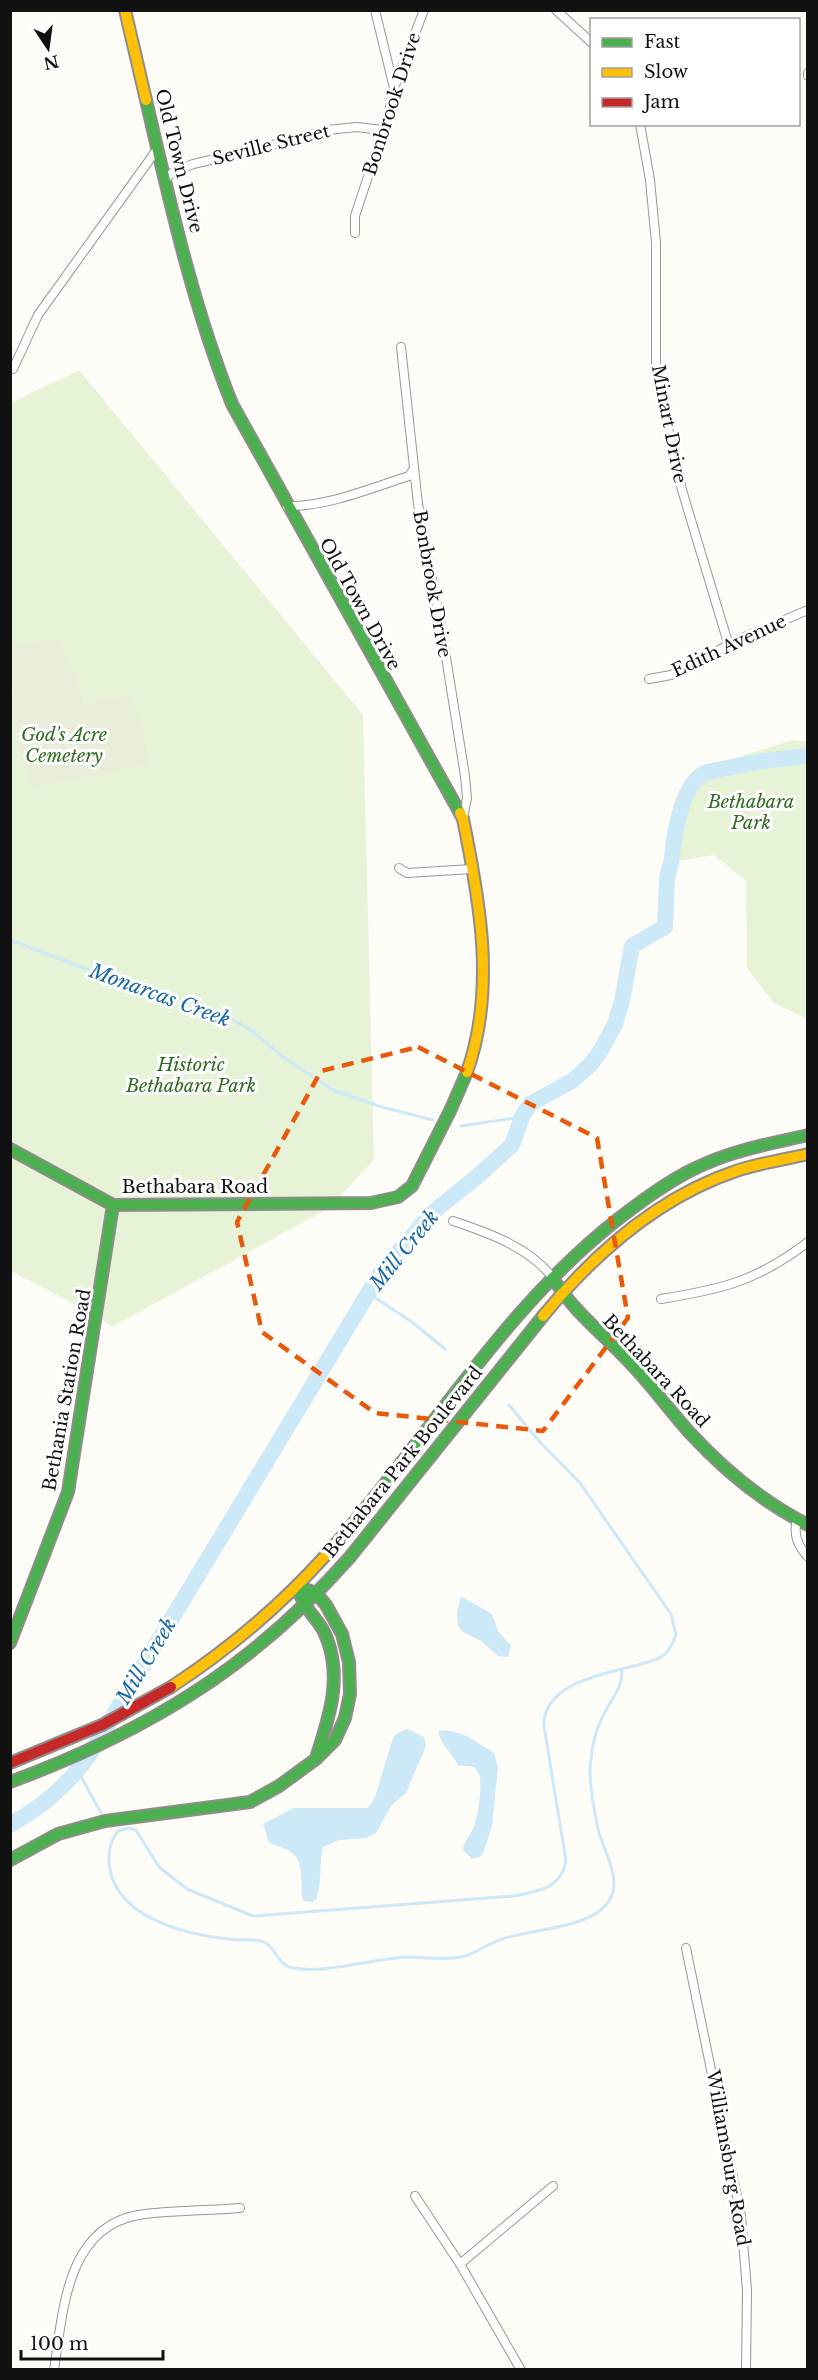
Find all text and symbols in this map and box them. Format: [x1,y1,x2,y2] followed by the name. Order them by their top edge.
[18,18,78,78] north arrow
[590,18,800,126] legend
[358,30,426,178] street label: Bonbrook Drive
[644,31,681,53] text: Fast
[42,51,61,74] text: N
[644,61,689,83] text: Slow
[150,87,208,235] street label: Old Town Drive
[642,91,680,113] text: Jam
[210,120,332,170] street label: Seville Street
[647,363,691,485] street label: Minart Drive
[408,509,456,659] street label: Bonbrook Drive
[315,534,405,674] street label: Old Town Drive
[668,610,790,682] street label: Edith Avenue
[21,724,107,767] park label: God's Acre Cemetery
[707,791,794,834] park label: Bethabara Park
[85,958,234,1032] water label: Monarcas Creek
[125,1054,256,1097] park label: Historic Bethabara Park
[122,1176,268,1198] street label: Bethabara Road
[364,1205,444,1296] water label: Mill Creek
[38,1287,96,1493] street label: Bethania Station Road
[598,1310,714,1432] street label: Bethabara Road
[319,1362,487,1562] street label: Bethabara Park Boulevard
[110,1614,181,1709] water label: Mill Creek
[701,2067,754,2248] street label: Williamsburg Road
[21,2323,164,2361] scale bar
[30,2333,88,2355] text: 100 m

